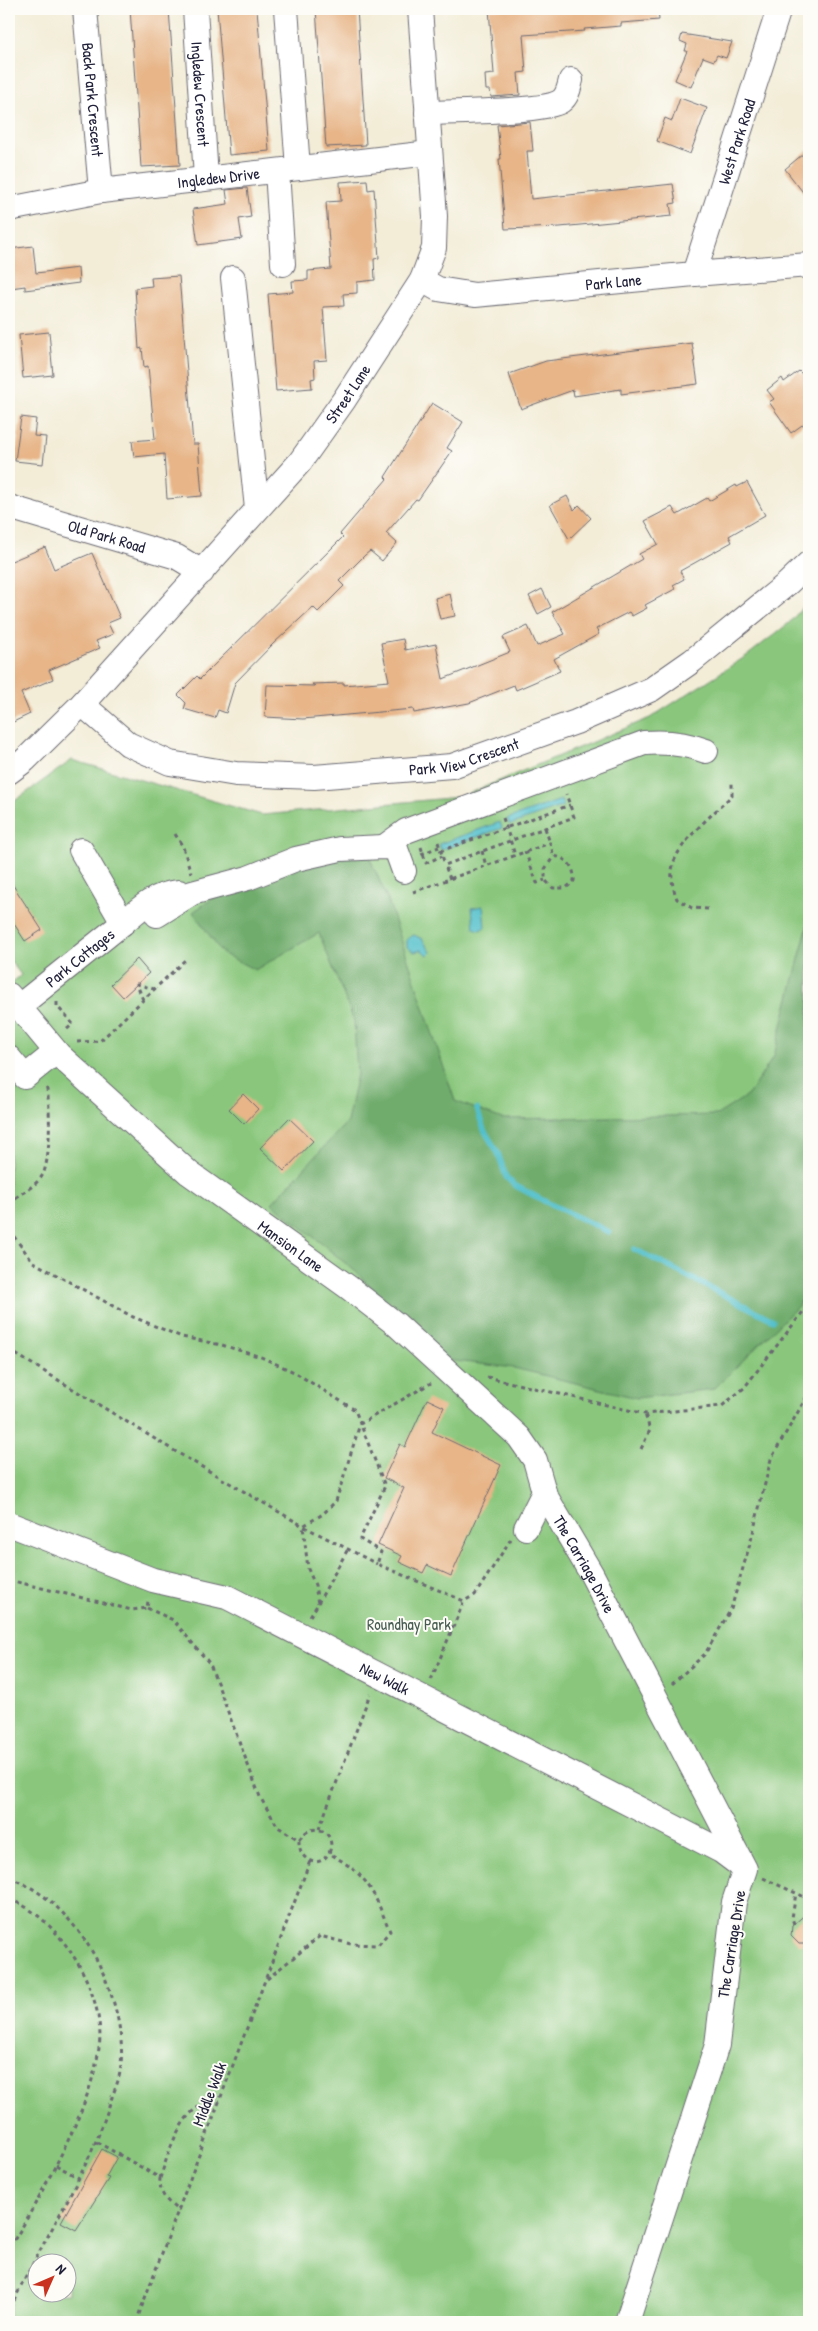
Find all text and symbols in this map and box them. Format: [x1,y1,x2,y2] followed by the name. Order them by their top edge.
[186,41,215,148] street label: Ingledew Crescent
[77,42,109,158] street label: Back Park Crescent
[712,96,760,187] street label: West Park Road
[176,162,261,193] street label: Ingledew Drive
[584,268,643,295] street label: Park Lane
[320,359,376,428] street label: Street Lane
[65,514,148,558] street label: Old Park Road
[408,732,522,780] street label: Park View Crescent
[41,923,119,992] street label: Park Cottages
[254,1215,329,1277] street label: Mansion Lane
[548,1511,621,1617] street label: The Carriage Drive
[367,1613,451,1635] park label: Roundhay Park
[356,1656,414,1700] street label: New Walk
[712,1888,750,1999] street label: The Carriage Drive
[187,2058,231,2129] street label: Middle Walk
[28,2254,78,2304] north arrow
[52,2259,71,2278] text: N

